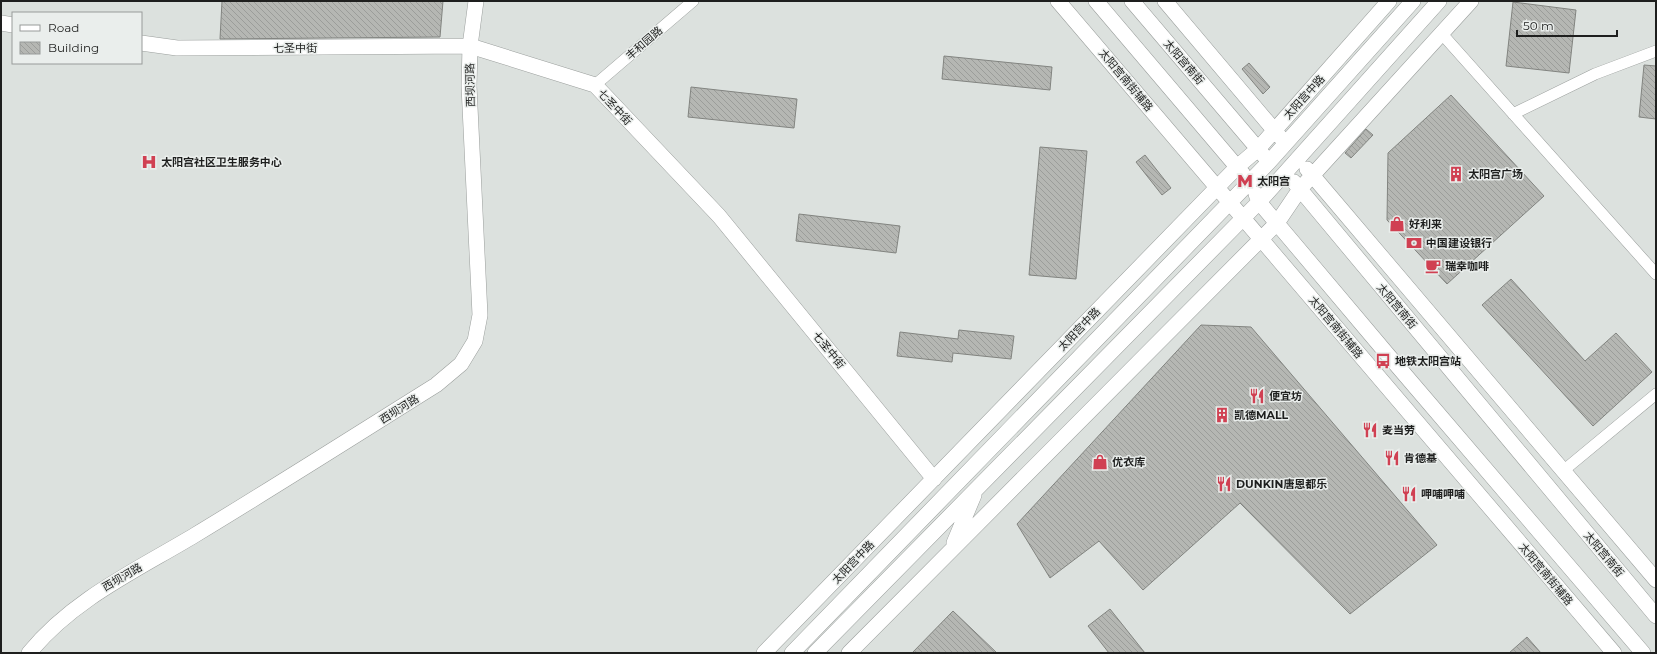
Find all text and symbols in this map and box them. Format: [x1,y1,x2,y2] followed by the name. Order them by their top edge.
[12,12,142,64] legend
[1517,12,1617,38] scale bar
[1523,18,1554,33] text: 50 m
[48,20,79,35] text: Road
[623,23,665,63] street label: 丰和园路
[1161,37,1207,87] street label: 太阳宫南街
[48,40,99,55] text: Building
[273,41,317,55] street label: 七圣中街
[1096,46,1156,114] street label: 太阳宫南街辅路
[463,63,477,107] street label: 西坝河路
[1280,72,1328,122] street label: 太阳宫中路
[595,86,635,128] street label: 七圣中街
[140,153,158,171] hospital icon: 太阳宫社区卫生服务中心
[161,155,282,169] place label: 太阳宫社区卫生服务中心
[1447,165,1465,183] building icon: 太阳宫广场
[1468,167,1523,181] place label: 太阳宫广场
[1236,172,1254,190] metro station icon: 太阳宫
[1257,174,1290,188] place label: 太阳宫
[1388,215,1406,233] shop icon: 好利来
[1409,217,1442,231] place label: 好利来
[1405,234,1423,252] bank icon: 中国建设银行
[1426,236,1492,250] place label: 中国建设银行
[1424,257,1442,275] cafe icon: 瑞幸咖啡
[1445,259,1489,273] place label: 瑞幸咖啡
[1374,280,1420,332] street label: 太阳宫南街
[1306,293,1366,361] street label: 太阳宫南街辅路
[1055,304,1103,354] street label: 太阳宫中路
[810,328,848,372] street label: 七圣中街
[1374,352,1392,370] bus stop icon: 地铁太阳宫站
[1395,354,1461,368] place label: 地铁太阳宫站
[1248,387,1266,405] restaurant icon: 便宜坊
[1269,389,1302,403] place label: 便宜坊
[377,391,421,427] street label: 西坝河路
[1213,406,1231,424] building icon: 凯德MALL
[1234,408,1289,422] place label: 凯德MALL
[1361,421,1379,439] restaurant icon: 麦当劳
[1382,423,1415,437] place label: 麦当劳
[1383,449,1401,467] restaurant icon: 肯德基
[1404,451,1437,465] place label: 肯德基
[1091,453,1109,471] shop icon: 优衣库
[1112,455,1145,469] place label: 优衣库
[1215,475,1233,493] restaurant icon: DUNKIN唐恩都乐
[1236,477,1327,491] place label: DUNKIN唐恩都乐
[1400,485,1418,503] restaurant icon: 呷哺呷哺
[1421,487,1465,501] place label: 呷哺呷哺
[1581,528,1627,580] street label: 太阳宫南街
[829,537,877,587] street label: 太阳宫中路
[1516,540,1576,608] street label: 太阳宫南街辅路
[99,560,145,594] street label: 西坝河路

